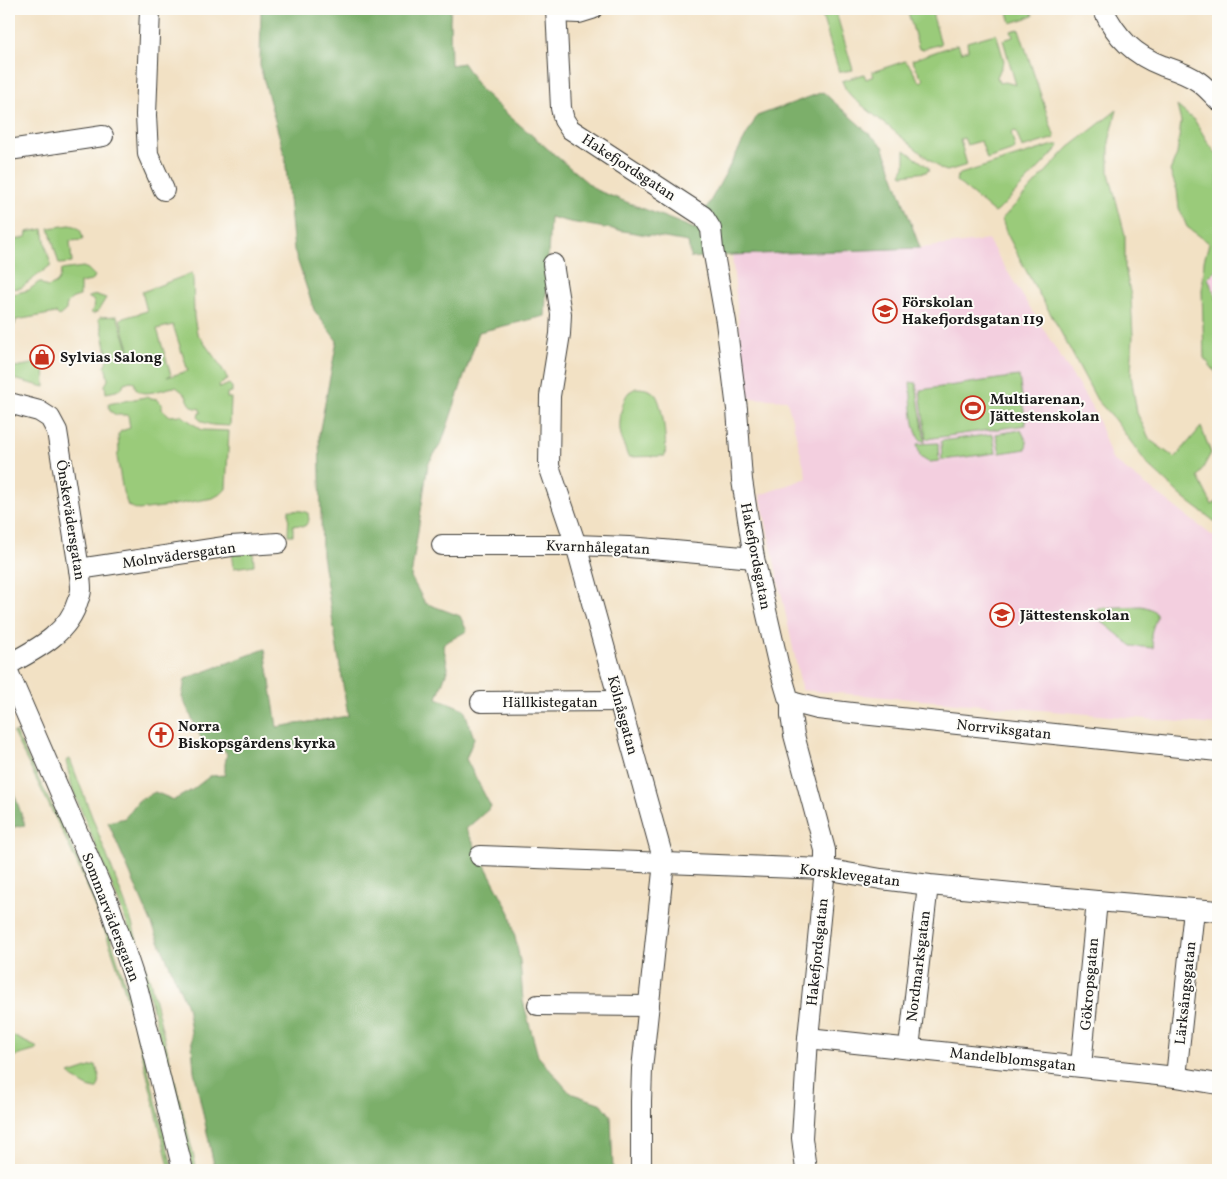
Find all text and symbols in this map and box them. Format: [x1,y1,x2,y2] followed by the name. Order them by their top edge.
[577,130,679,207] street label: Hakefjordsgatan
[902,293,1043,331] place label: Förskolan Hakefjordsgatan 119
[872,298,898,324] school or university icon: Förskolan Hakefjordsgatan 119
[29,344,55,370] shop icon: Sylvias Salong
[60,348,162,369] place label: Sylvias Salong
[989,390,1100,428] place label: Multiarenan, Jättestenskolan
[960,395,986,421] sports icon: Multiarenan, Jättestenskolan
[50,459,89,582] street label: Önskevädersgatan
[734,501,775,612] street label: Hakefjordsgatan
[545,536,651,561] street label: Kvarnhålegatan
[121,538,237,575] street label: Molnvädersgatan
[989,602,1015,628] school or university icon: Jättestenskolan
[1019,606,1130,627] place label: Jättestenskolan
[601,673,642,757] street label: Kölnåsgatan
[502,693,598,714] street label: Hällkistegatan
[955,715,1052,746] street label: Norrviksgatan
[178,717,336,755] place label: Norra Biskopsgårdens kyrka
[148,722,174,748] church icon: Norra Biskopsgårdens kyrka
[75,850,144,985] street label: Sommarvädersgatan
[798,860,901,893] street label: Korsklevegatan
[802,897,835,1007] street label: Hakefjordsgatan
[902,909,937,1023] street label: Nordmarksgatan
[1076,937,1105,1031] street label: Gökropsgatan
[1171,940,1202,1046] street label: Lärksångsgatan
[948,1043,1077,1078] street label: Mandelblomsgatan

